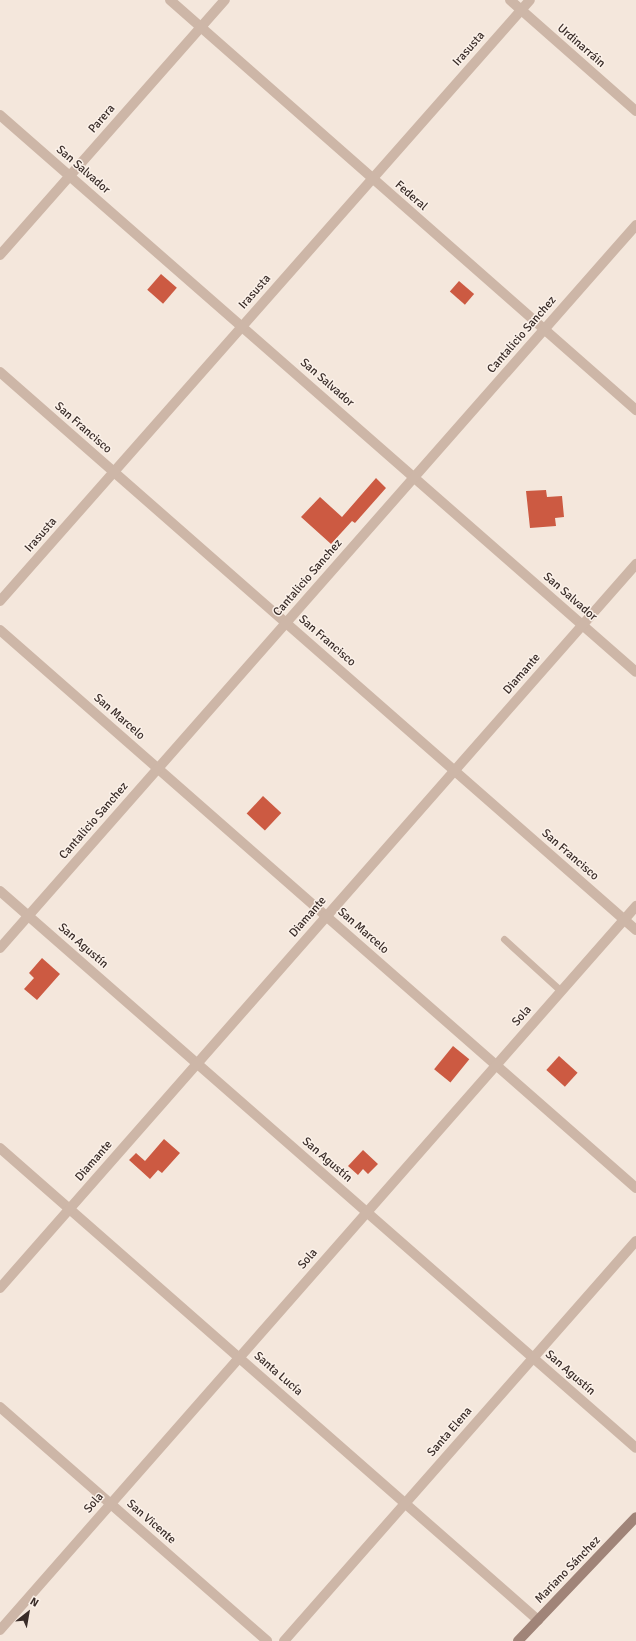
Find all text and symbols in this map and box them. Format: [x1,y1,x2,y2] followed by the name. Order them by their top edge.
[554,21,608,71] street label: Urdinarráin
[450,29,488,69] street label: Irasusta
[86,102,118,136] street label: Parera
[53,143,113,197] street label: San Salvador
[392,178,430,214] street label: Federal
[236,272,274,312] street label: Irasusta
[485,293,559,377] street label: Cantalicio Sanchez
[297,356,357,410] street label: San Salvador
[51,399,115,457] street label: San Francisco
[22,515,60,555] street label: Irasusta
[271,536,345,620] street label: Cantalicio Sanchez
[540,570,600,624] street label: San Salvador
[295,612,359,670] street label: San Francisco
[500,651,544,697] street label: Diamante
[90,691,148,743] street label: San Marcelo
[57,779,131,863] street label: Cantalicio Sanchez
[538,826,602,884] street label: San Francisco
[286,894,330,940] street label: Diamante
[334,905,392,957] street label: San Marcelo
[55,920,111,972] street label: San Agustín
[509,1003,535,1029] street label: Sola
[299,1134,355,1186] street label: San Agustín
[72,1138,116,1184] street label: Diamante
[295,1246,321,1272] street label: Sola
[542,1347,598,1399] street label: San Agustín
[251,1349,305,1399] street label: Santa Lucía
[425,1404,475,1460] street label: Santa Elena
[81,1490,107,1516] street label: Sola
[124,1497,178,1547] street label: San Vicente
[532,1533,604,1607] street label: Mariano Sánchez
[8,1593,48,1633] north arrow
[28,1595,41,1610] text: N

